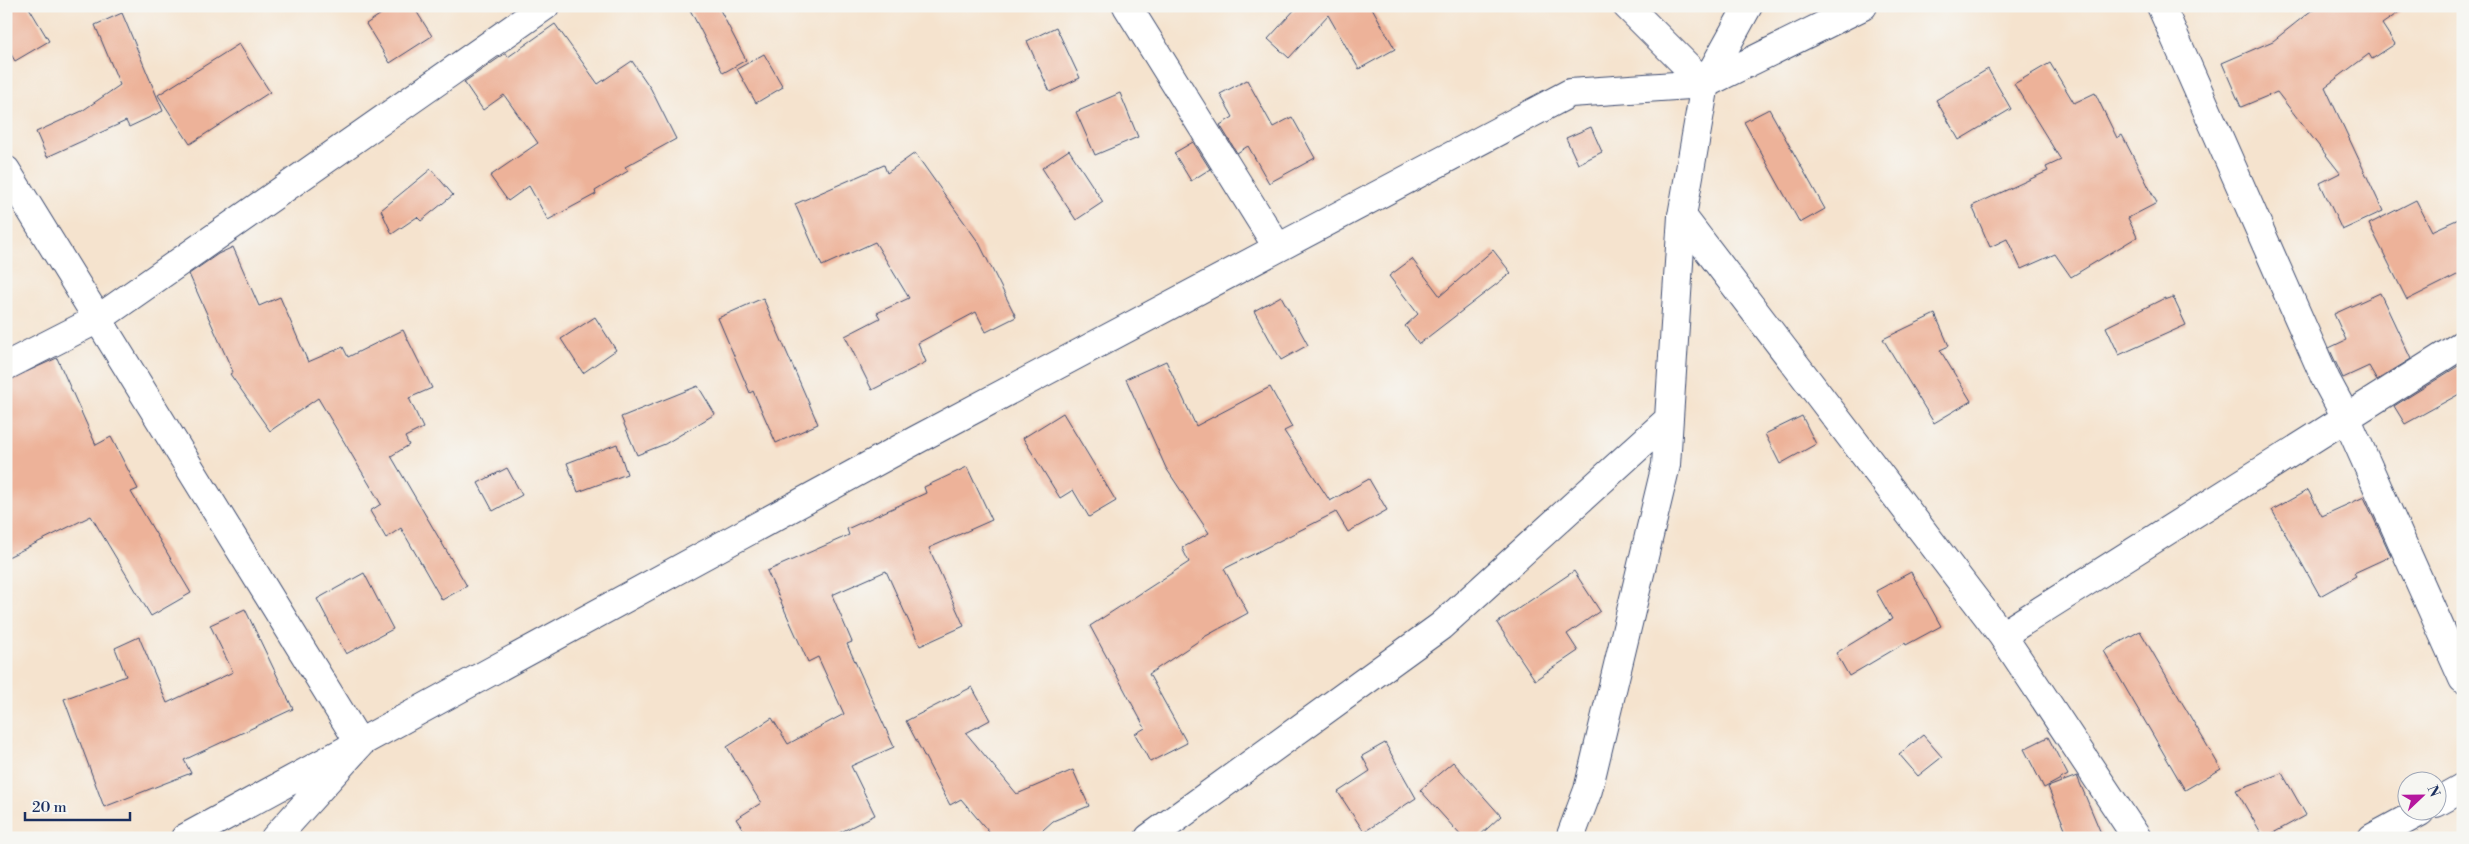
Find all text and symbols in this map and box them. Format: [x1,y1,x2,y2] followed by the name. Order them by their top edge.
[2396,772,2446,822] north arrow
[2423,783,2444,800] text: N
[25,789,130,821] scale bar
[32,798,67,817] text: 20 m

